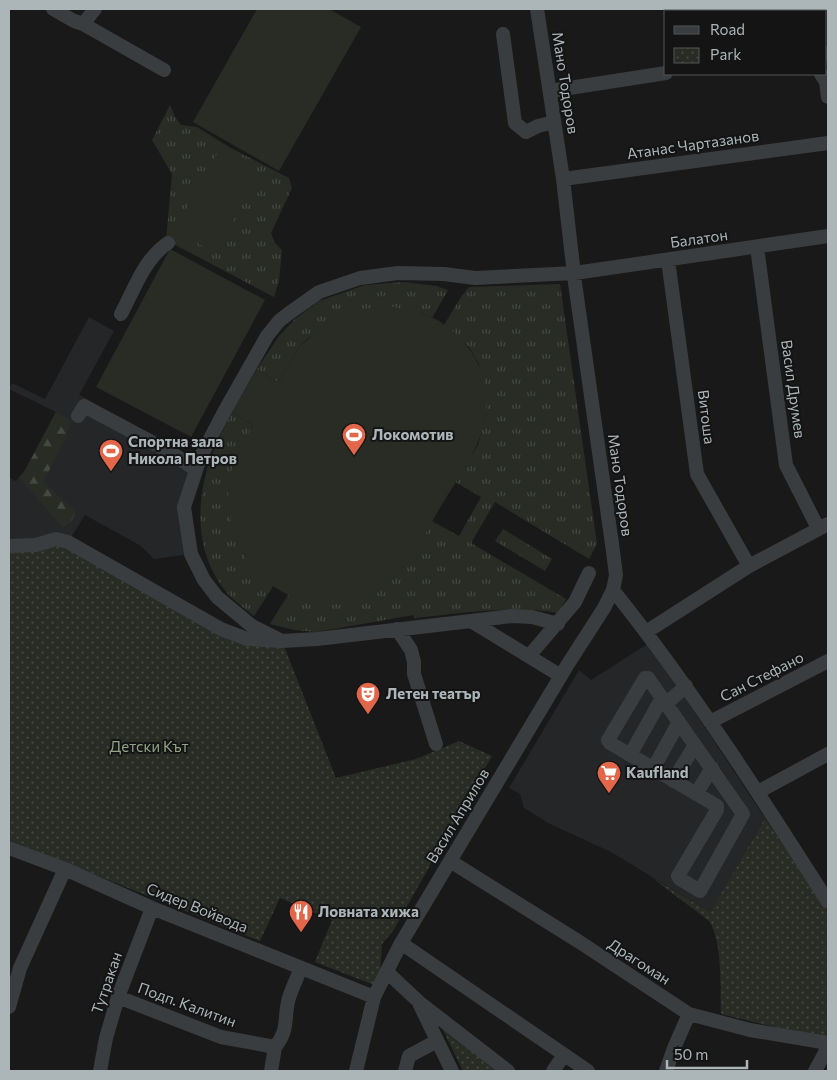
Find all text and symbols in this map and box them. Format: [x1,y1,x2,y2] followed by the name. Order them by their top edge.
[664,10,827,75] legend
[710,20,745,38] text: Road
[549,31,583,135] street label: Мано Тодоров
[710,45,741,63] text: Park
[626,126,760,162] street label: Атанас Чартазанов
[669,225,729,251] street label: Балатон
[778,338,810,439] street label: Васил Друмев
[695,389,719,445] street label: Витоша
[341,422,367,456] sports icon: Локомотив
[372,425,453,443] place label: Локомотив
[128,432,237,467] place label: Спортна зала Никола Петров
[605,433,637,537] street label: Мано Тодоров
[98,438,124,472] sports icon: Спортна зала Никола Петров
[717,647,806,705] street label: Сан Стефано
[355,681,381,715] theatre icon: Летен театър
[386,684,481,702] place label: Летен театър
[109,737,189,755] park label: Детски Кът
[596,760,622,794] supermarket icon: Kaufland
[626,763,689,781] place label: Kaufland
[422,765,492,866] street label: Васил Априлов
[144,879,251,936] street label: Сидер Войвода
[288,899,314,933] restaurant icon: Ловната хижа
[318,902,419,920] place label: Ловната хижа
[605,934,674,988] street label: Драгоман
[87,949,125,1016] street label: Тутракан
[136,978,239,1030] street label: Подп. Калитин
[667,1038,747,1070] scale bar
[674,1045,708,1063] text: 50 m

